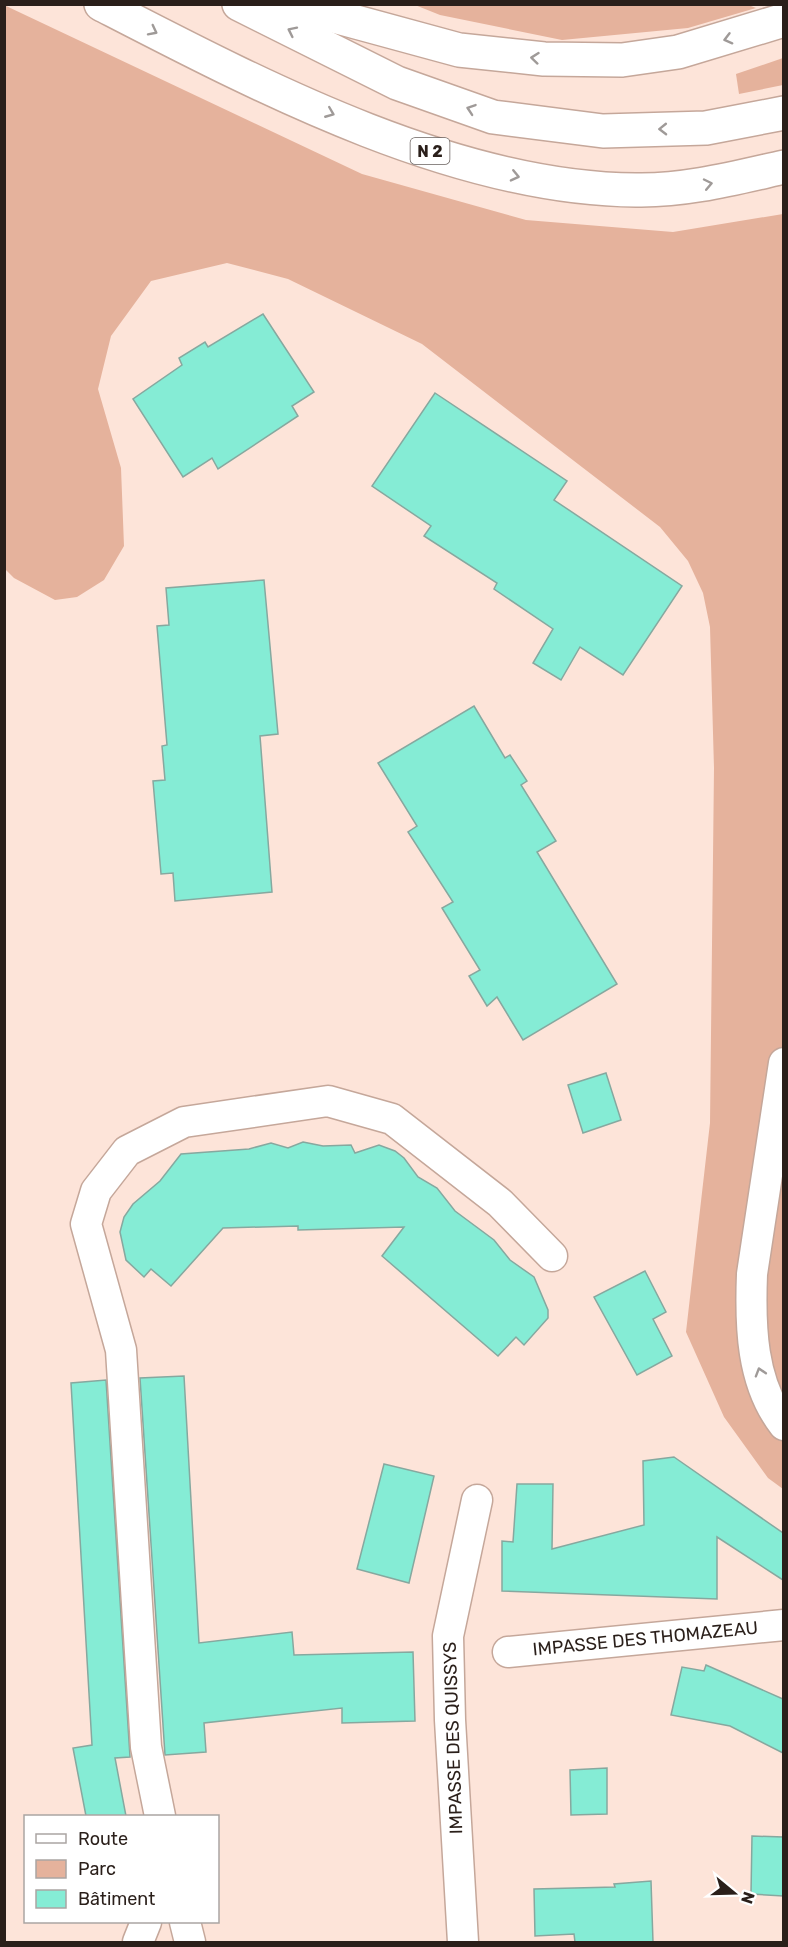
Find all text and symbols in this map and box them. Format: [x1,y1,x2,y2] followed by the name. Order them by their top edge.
[147,24,158,35] one-way arrow
[288,27,299,38] one-way arrow
[723,31,733,44] one-way arrow
[531,52,540,65] one-way arrow
[466,103,477,116] one-way arrow
[324,106,335,118] one-way arrow
[659,123,668,135] one-way arrow
[410,138,450,164] road number: N 2
[509,168,519,181] one-way arrow
[703,178,713,191] one-way arrow
[755,1367,767,1378] one-way arrow
[532,1617,759,1661] street label: IMPASSE DES THOMAZEAU
[439,1641,467,1835] street label: IMPASSE DES QUISSYS
[24,1815,219,1923] legend
[78,1828,128,1850] text: Route
[78,1858,116,1880] text: Parc
[704,1863,764,1923] north arrow
[78,1888,155,1910] text: Bâtiment
[737,1889,759,1906] text: N

